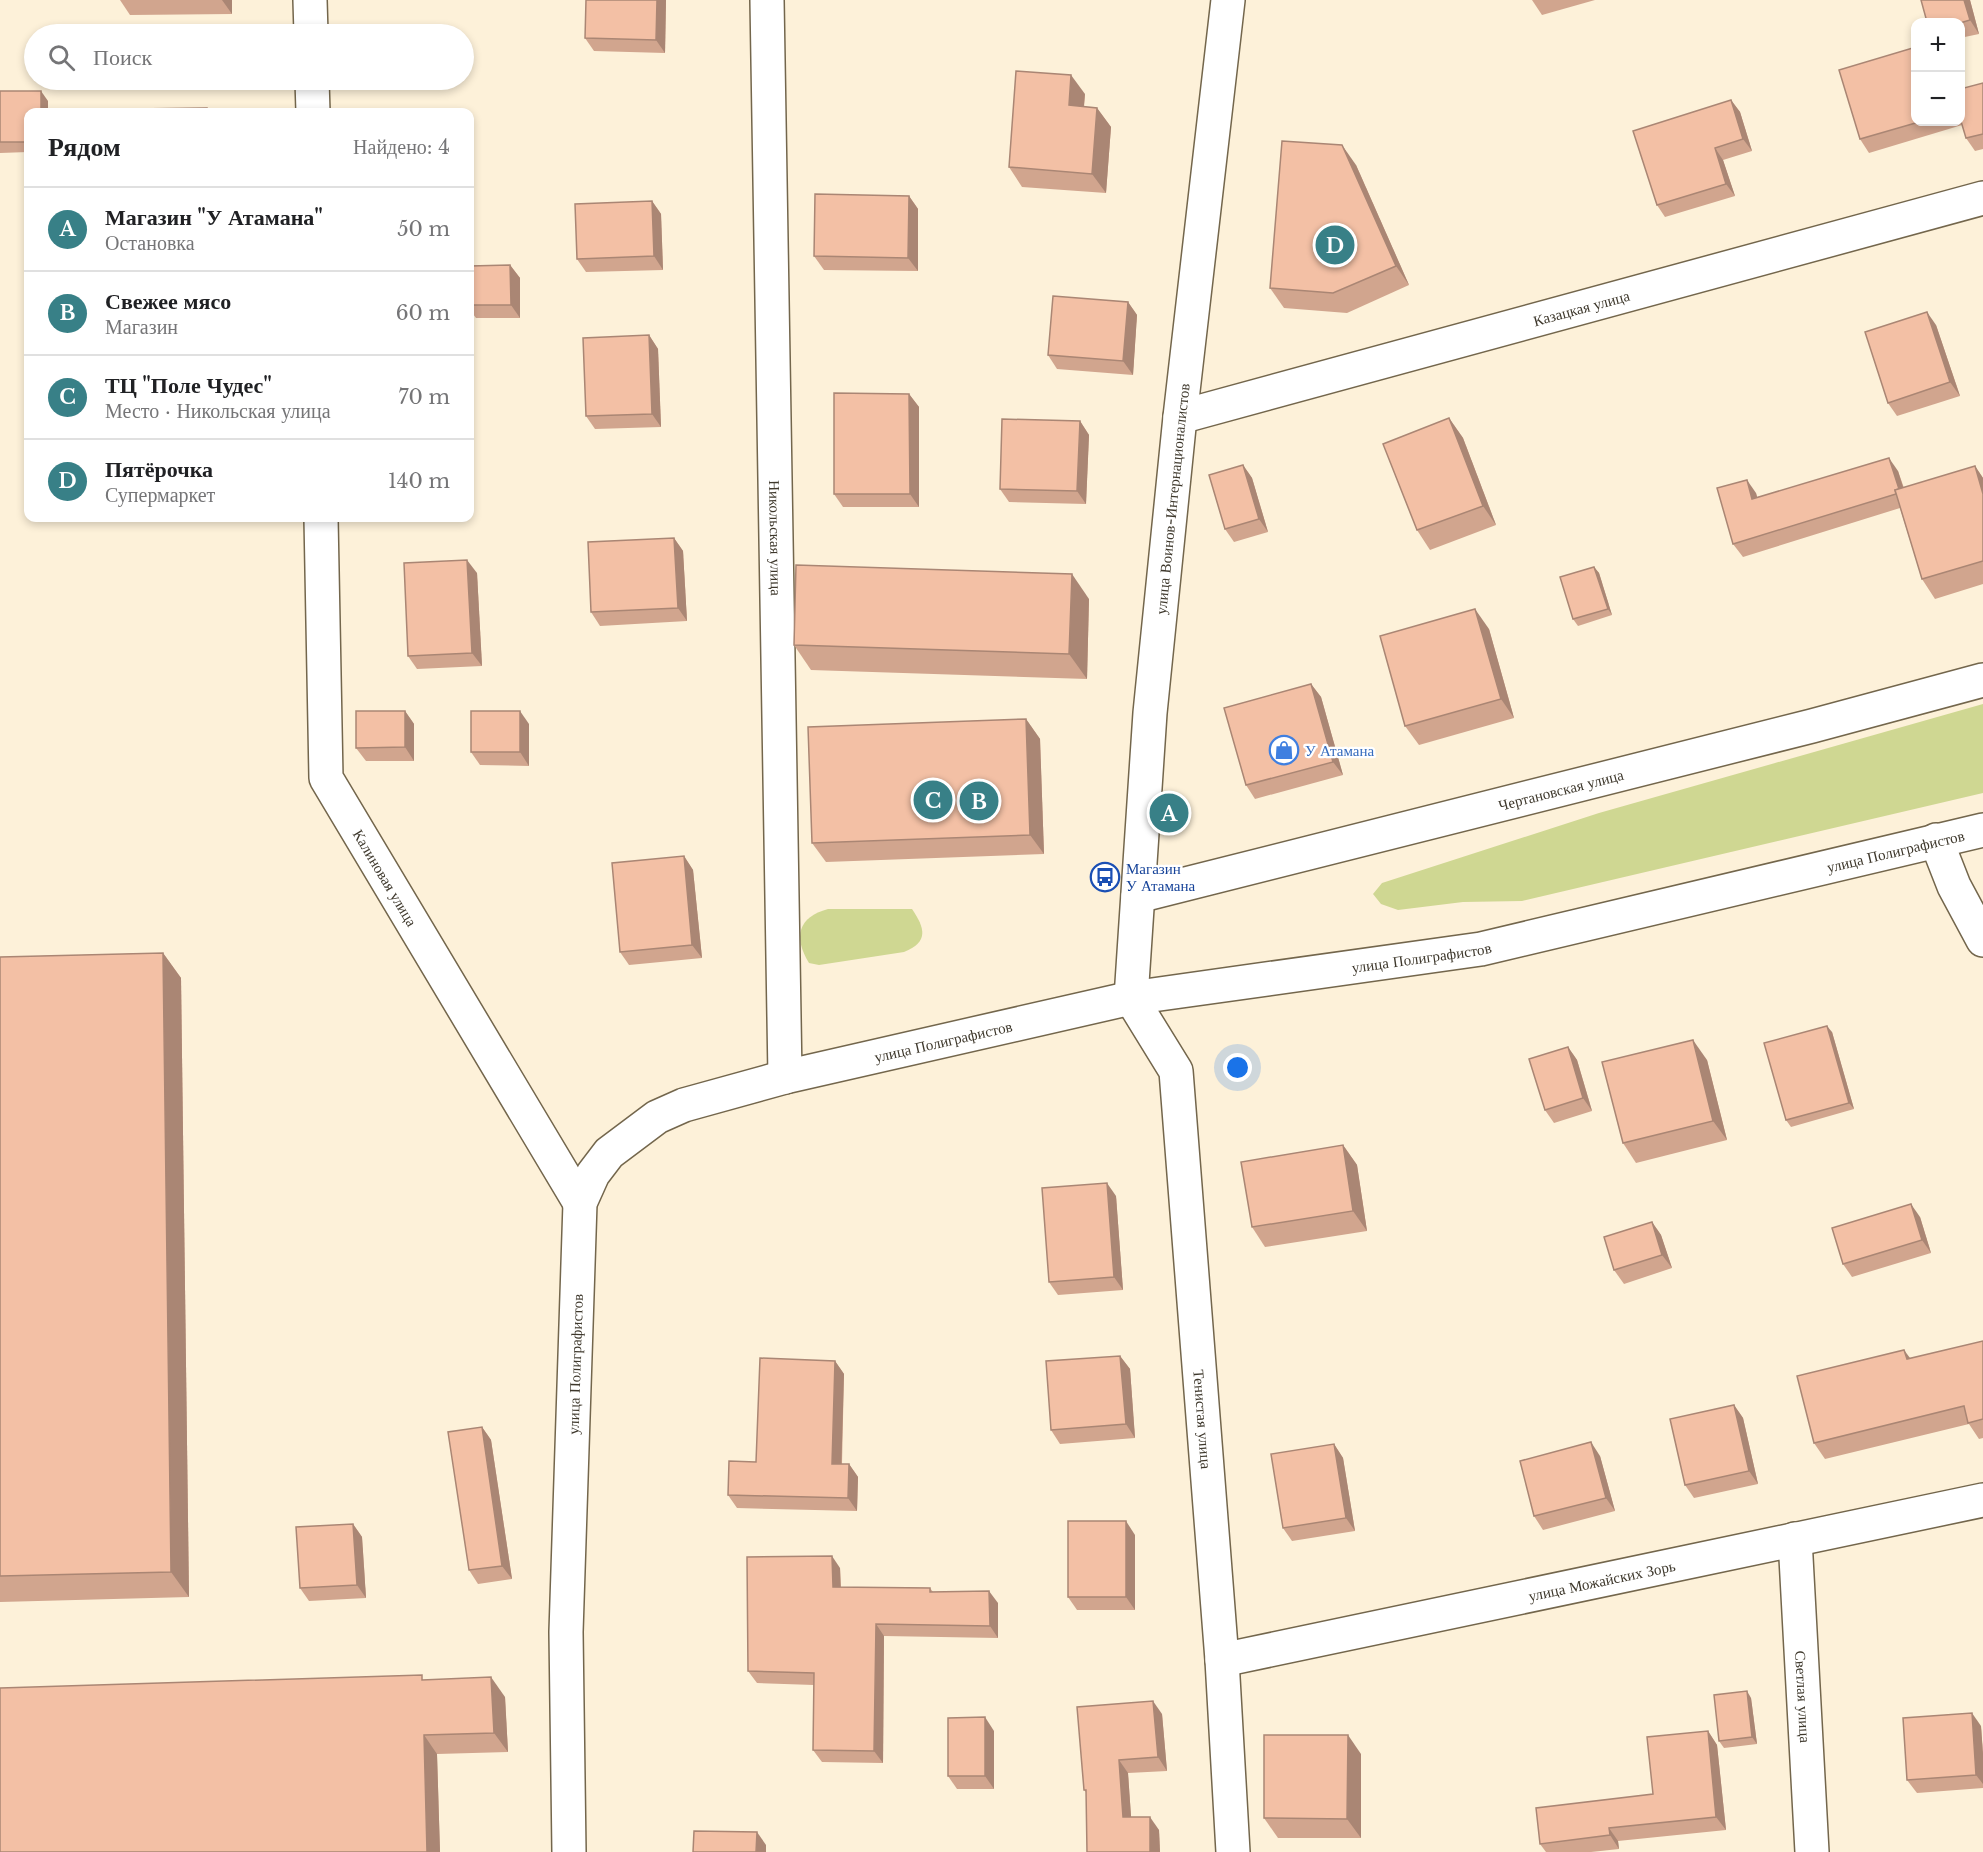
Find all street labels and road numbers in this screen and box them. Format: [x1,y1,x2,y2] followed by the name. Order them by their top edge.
[1531,285,1632,330] street label: Казацкая улица
[1151,382,1193,615] street label: улица Воинов-Интернационалистов
[766,480,786,596] street label: Никольская улица
[1496,764,1626,814] street label: Чертановская улица
[1825,825,1966,876] street label: улица Полиграфистов
[349,826,422,930] street label: Калиновая улица
[1350,937,1493,977] street label: улица Полиграфистов
[872,1016,1014,1066] street label: улица Полиграфистов
[563,1293,587,1435] street label: улица Полиграфистов
[1190,1369,1217,1470] street label: Тенистая улица
[1526,1555,1677,1605] street label: улица Можайских Зорь
[1792,1650,1816,1744] street label: Светлая улица

